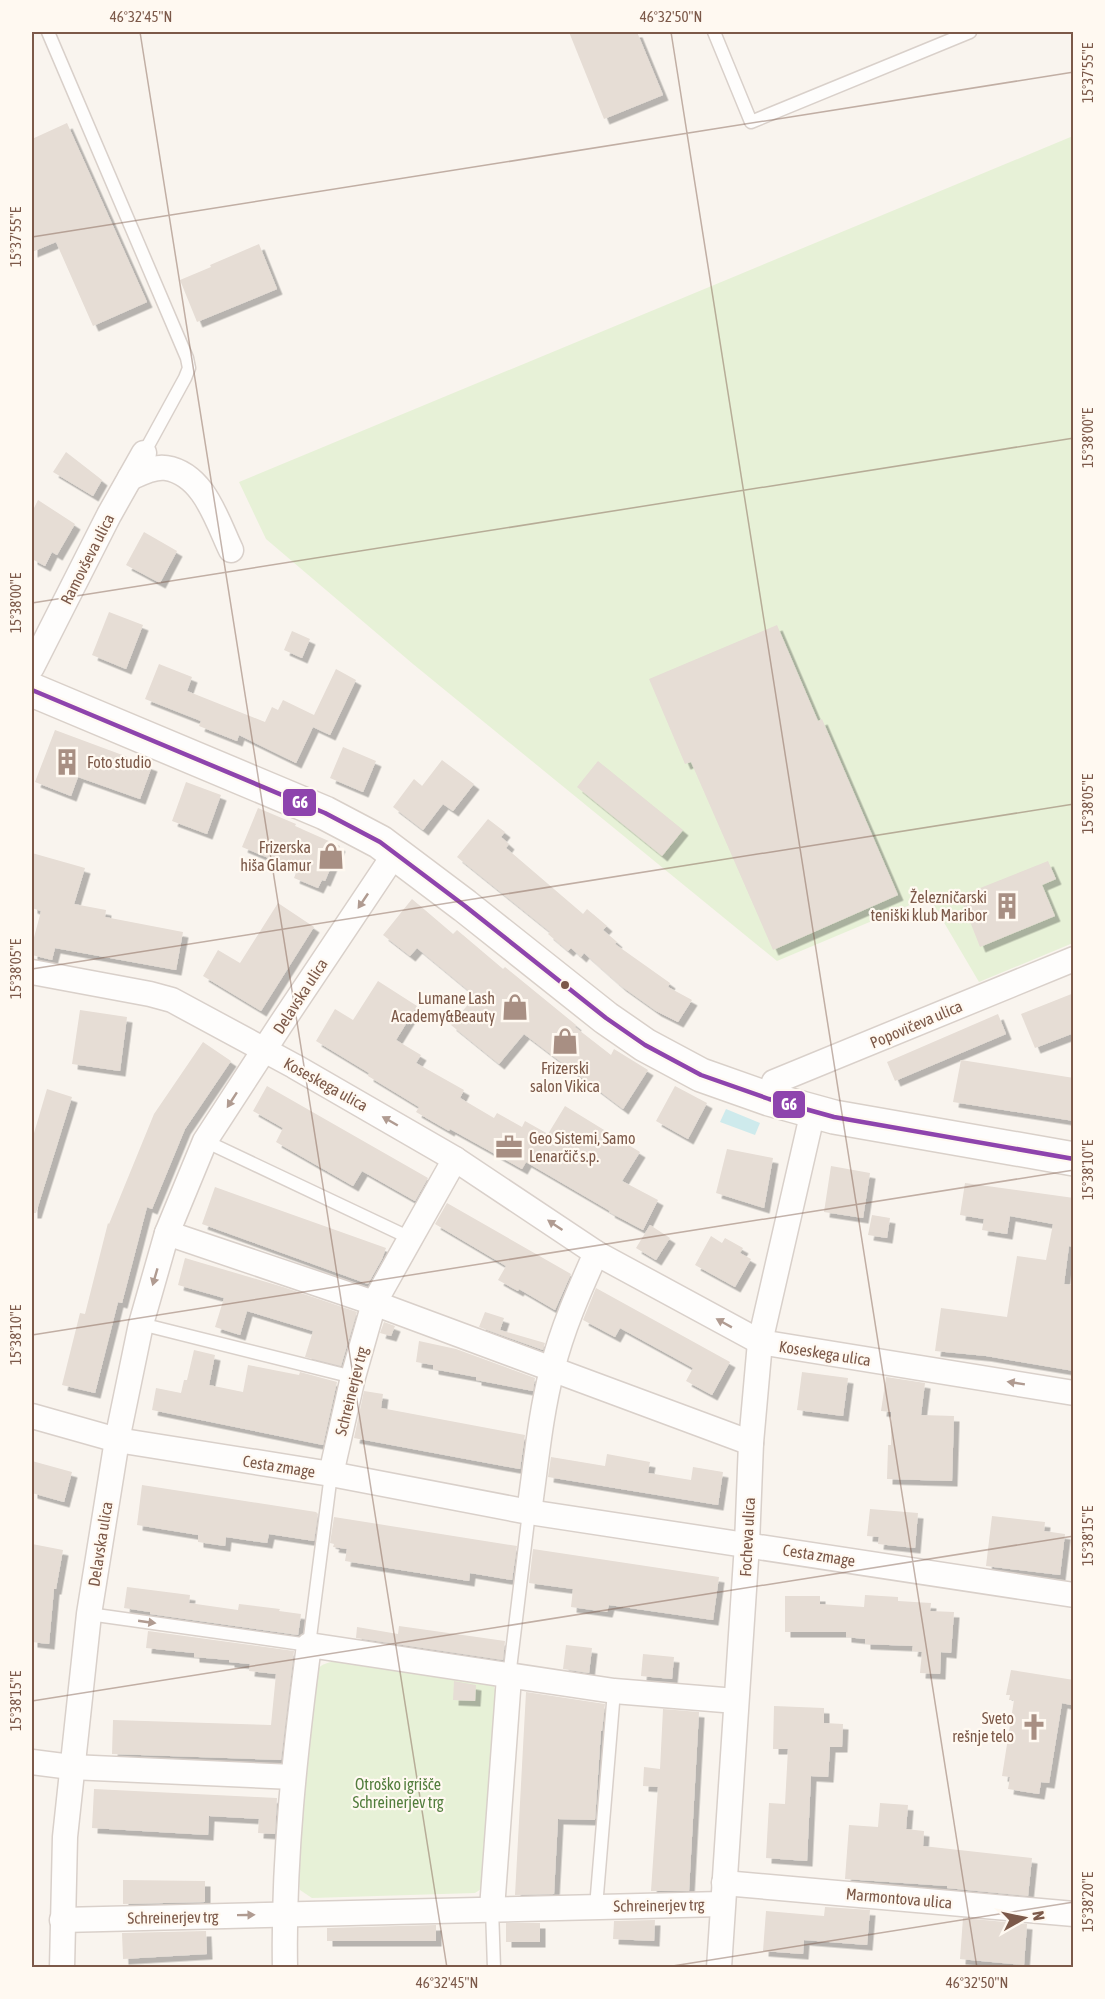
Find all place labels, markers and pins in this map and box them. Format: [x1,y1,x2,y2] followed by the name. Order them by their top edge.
[52,747,82,777] building icon: Foto studio
[87,753,152,771] place label: Foto studio
[240,838,311,874] place label: Frizerska hiša Glamur
[316,841,346,871] shop icon: Frizerska hiša Glamur
[871,888,987,924] place label: Železničarski teniški klub Maribor
[992,891,1022,921] building icon: Železničarski teniški klub Maribor
[559,979,571,991] unlabelled marker
[391,989,495,1026] place label: Lumane Lash Academy&Beauty
[500,992,530,1022] shop icon: Lumane Lash Academy&Beauty
[550,1026,580,1056] shop icon: Frizerski salon Vikica
[530,1059,600,1095] place label: Frizerski salon Vikica
[529,1129,636,1166] place label: Geo Sistemi, Samo Lenarčič s.p.
[494,1132,524,1162] office icon: Geo Sistemi, Samo Lenarčič s.p.
[952,1709,1014,1746] place label: Sveto rešnje telo
[1019,1712,1049,1742] church icon: Sveto rešnje telo

